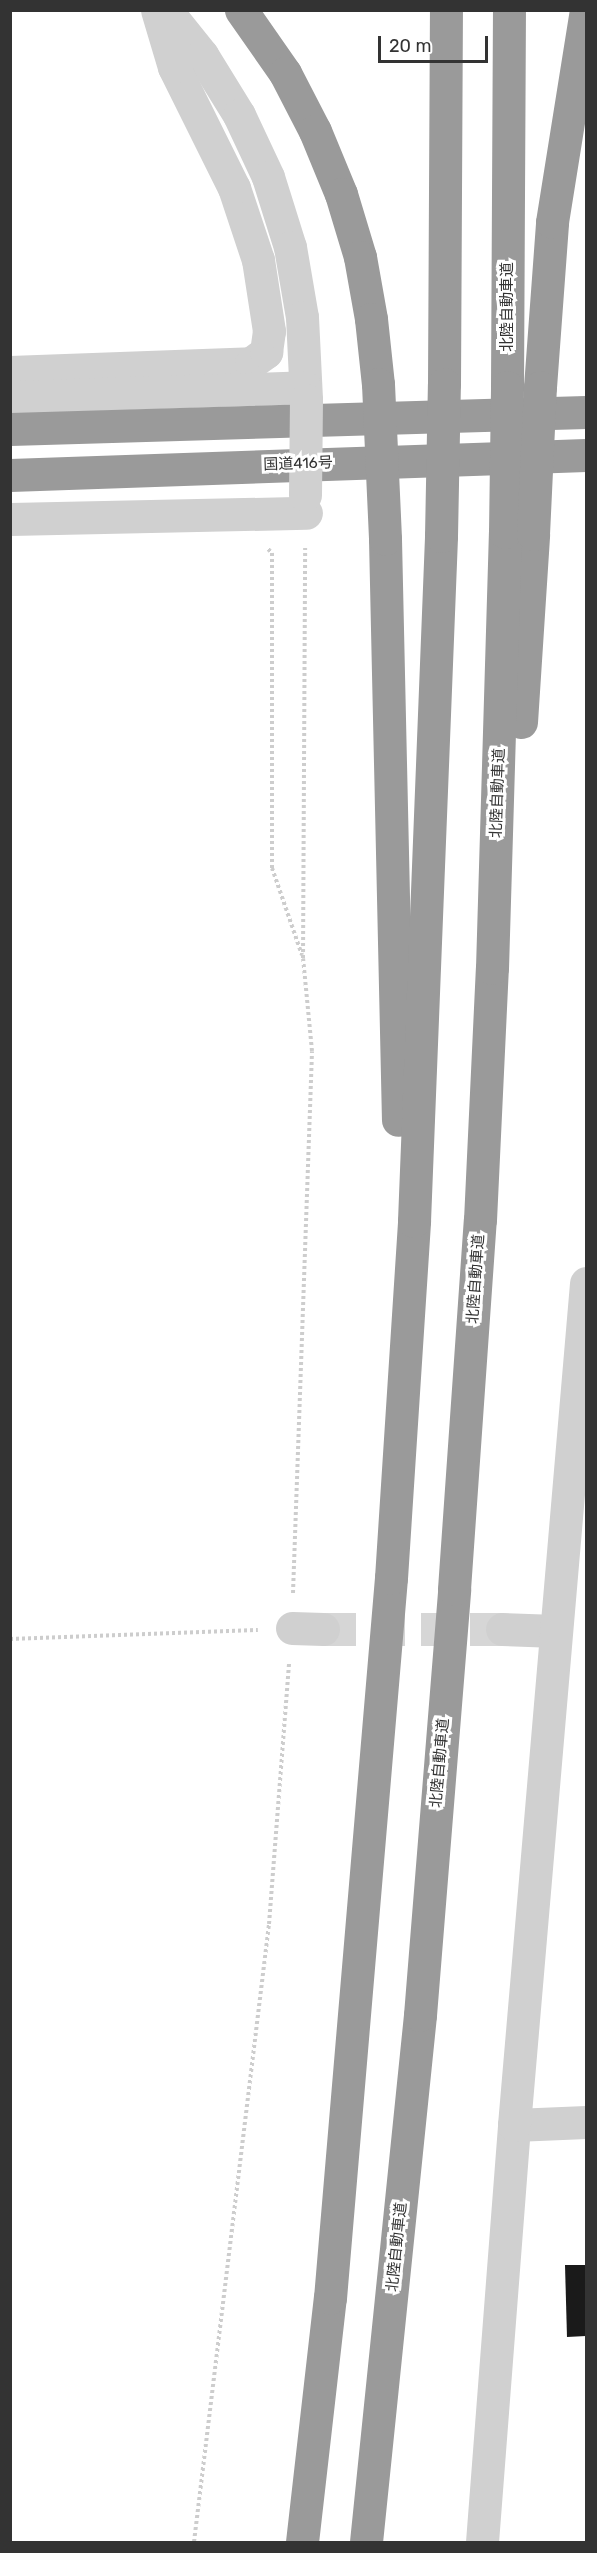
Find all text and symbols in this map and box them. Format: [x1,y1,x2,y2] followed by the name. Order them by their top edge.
[381,24,490,62] scale bar
[389,35,431,57] text: 20 m
[499,262,517,352] street label: 北陸自動車道
[263,454,333,474] street label: 国道416号
[487,748,509,838] street label: 北陸自動車道
[464,1233,488,1325] street label: 北陸自動車道
[427,1717,453,1809] street label: 北陸自動車道
[383,2201,411,2293] street label: 北陸自動車道

